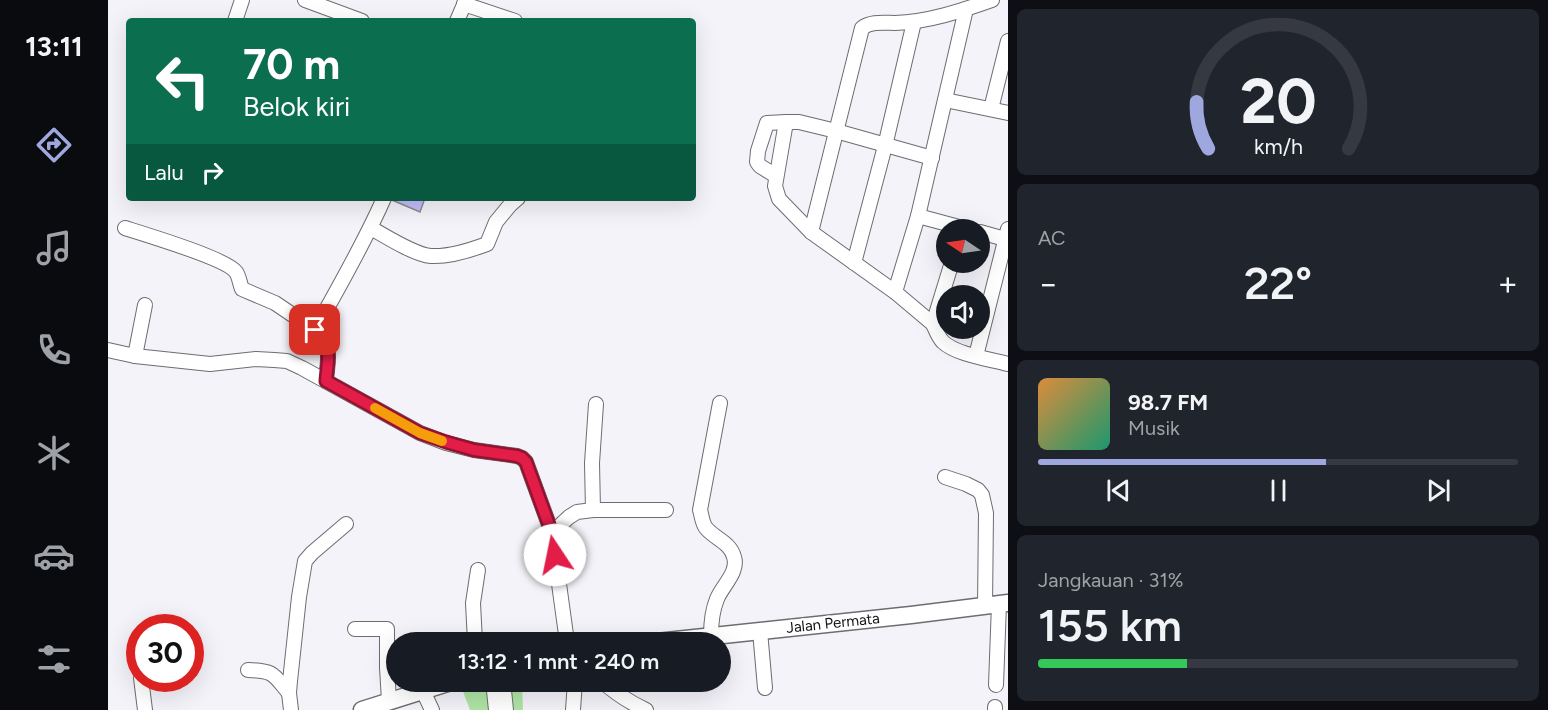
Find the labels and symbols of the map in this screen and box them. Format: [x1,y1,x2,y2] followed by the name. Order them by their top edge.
[936,219,990,273] north arrow
[289,304,340,355] pin
[523,523,587,587] position arrow
[785,609,881,637] street label: Jalan Permata
[126,614,204,692] speed limit sign: 30

